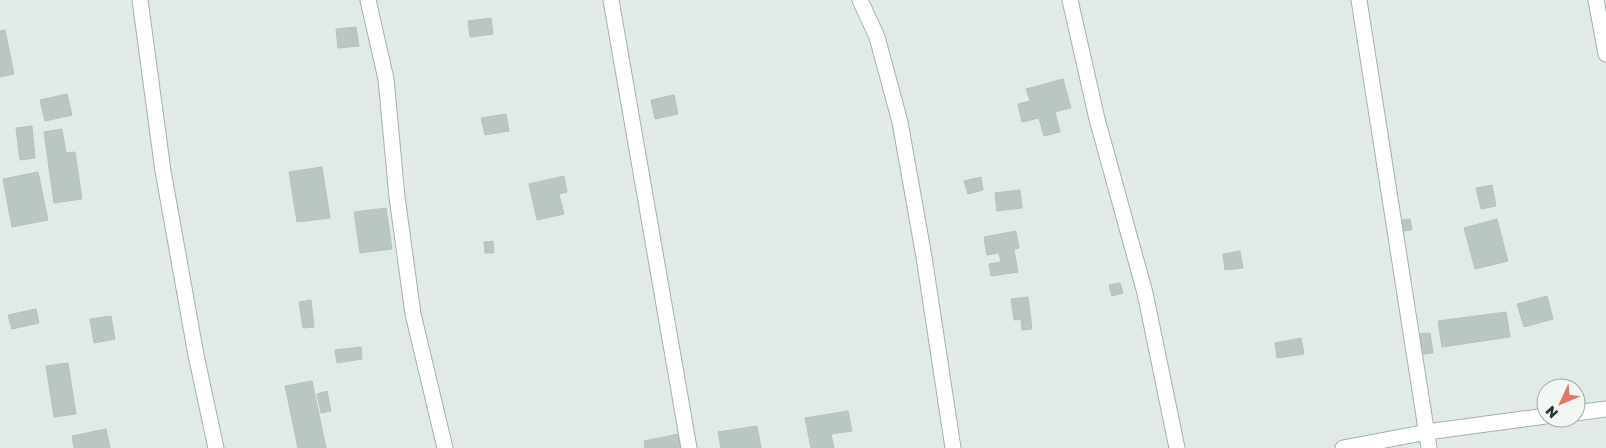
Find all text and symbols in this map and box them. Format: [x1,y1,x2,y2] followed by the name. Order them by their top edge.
[1536,378,1586,428] north arrow
[1541,403,1561,422] text: N

